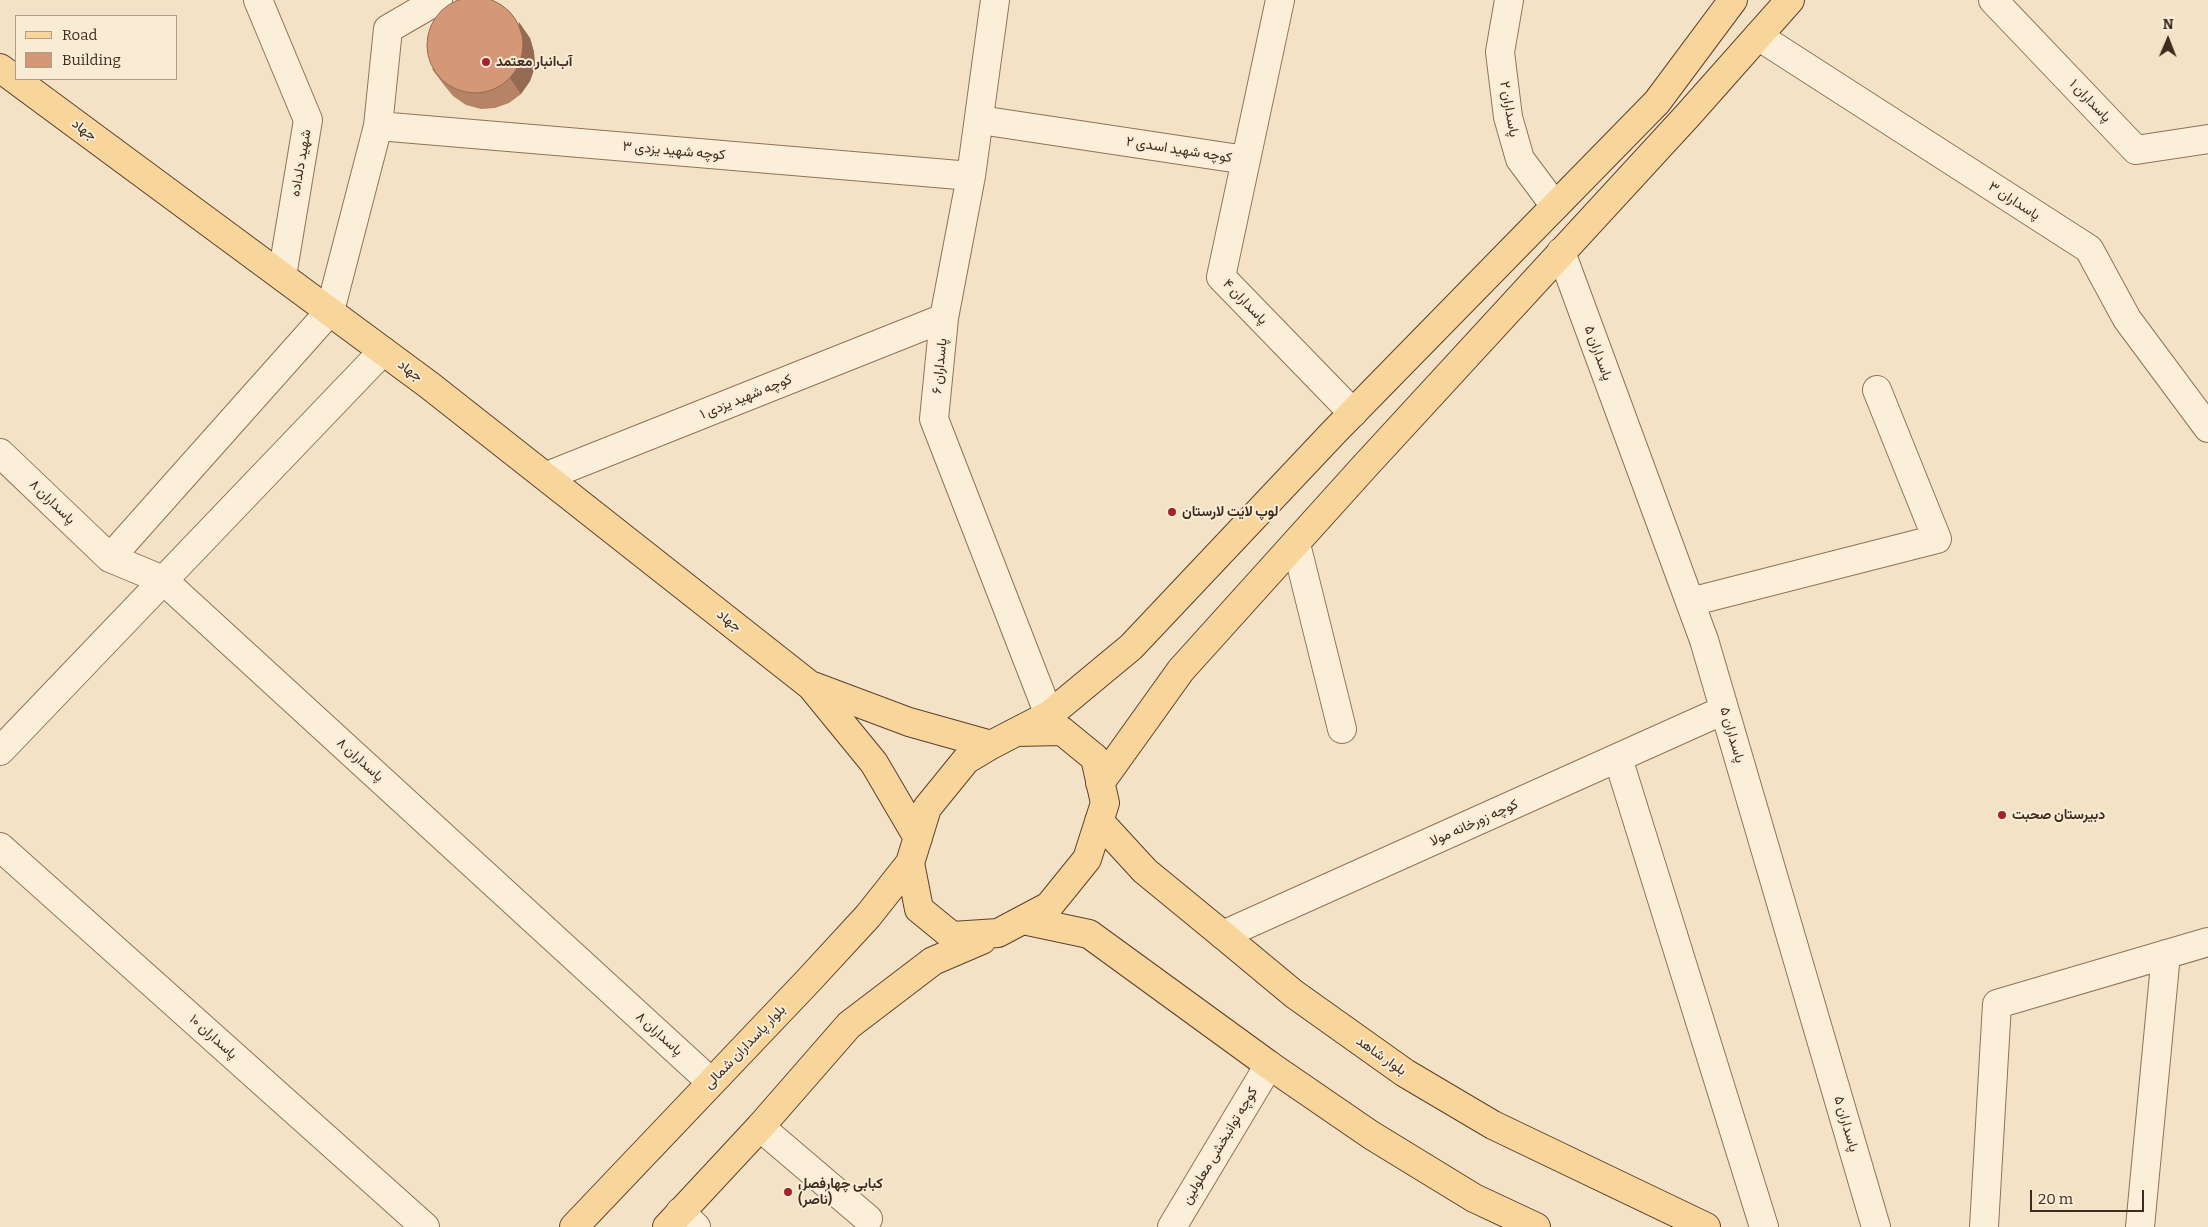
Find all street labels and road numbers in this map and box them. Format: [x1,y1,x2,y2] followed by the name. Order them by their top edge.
[2065,76,2115,126] street label: پاسداران ۱
[1496,80,1522,138] street label: پاسداران ۲
[68,115,100,145] street label: جهاد
[287,128,315,198] street label: شهید دلداده
[1125,133,1233,167] street label: کوچه شهید اسدی ۲
[622,138,726,164] street label: کوچه شهید یزدی ۳
[1985,178,2043,224] street label: پاسداران ۳
[1219,276,1271,328] street label: پاسداران ۴
[1580,323,1616,383] street label: پاسداران ۵
[929,337,951,395] street label: پاسداران ۶
[394,356,426,386] street label: جهاد
[698,371,794,423] street label: کوچه شهید یزدی ۱
[26,476,78,528] street label: پاسداران ۸
[713,606,745,636] street label: جهاد
[1716,705,1748,765] street label: پاسداران ۵
[333,735,387,785] street label: پاسداران ۸
[1427,796,1521,850] street label: کوچه زورخانه مولا
[701,1001,789,1093] street label: بلوار پاسداران شمالی
[632,1009,686,1059] street label: پاسداران ۸
[185,1011,241,1063] street label: پاسداران ۱۰
[1353,1033,1409,1079] street label: بلوار شاهد
[1178,1084,1262,1208] street label: کوچه توانبخشی معلولین
[1830,1094,1862,1154] street label: پاسداران ۵

